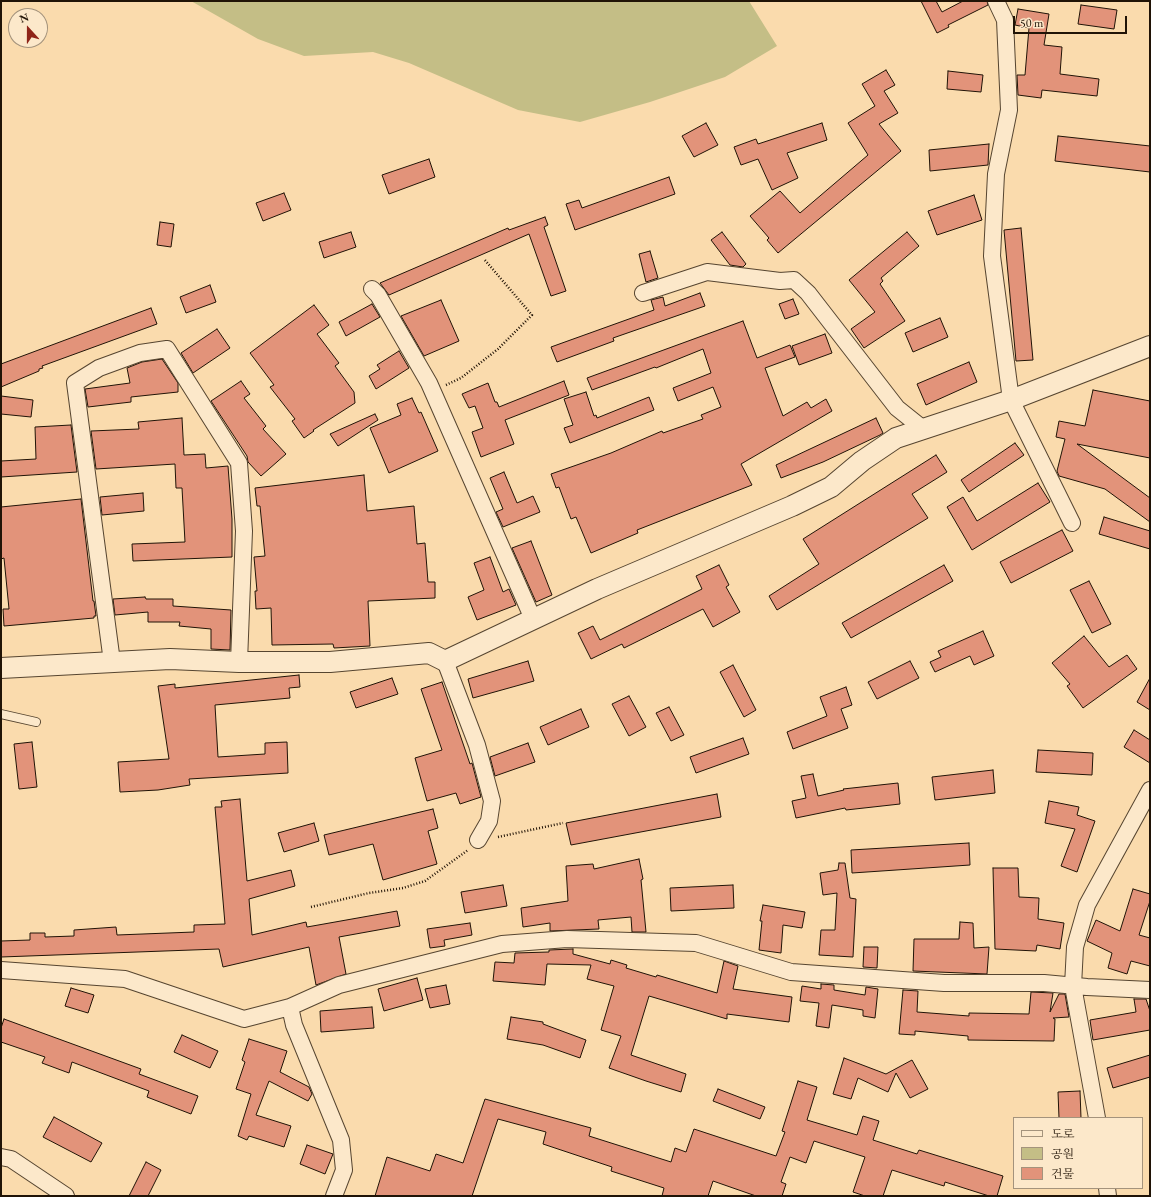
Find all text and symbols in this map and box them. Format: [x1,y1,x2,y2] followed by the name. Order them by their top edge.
[8,8,48,48] north arrow
[1015,8,1129,34] scale bar
[17,10,31,26] text: N
[1020,15,1043,31] text: 50 m
[1013,1117,1143,1189] legend
[1051,1126,1074,1142] text: 도로
[1051,1146,1074,1162] text: 공원
[1051,1166,1074,1182] text: 건물

